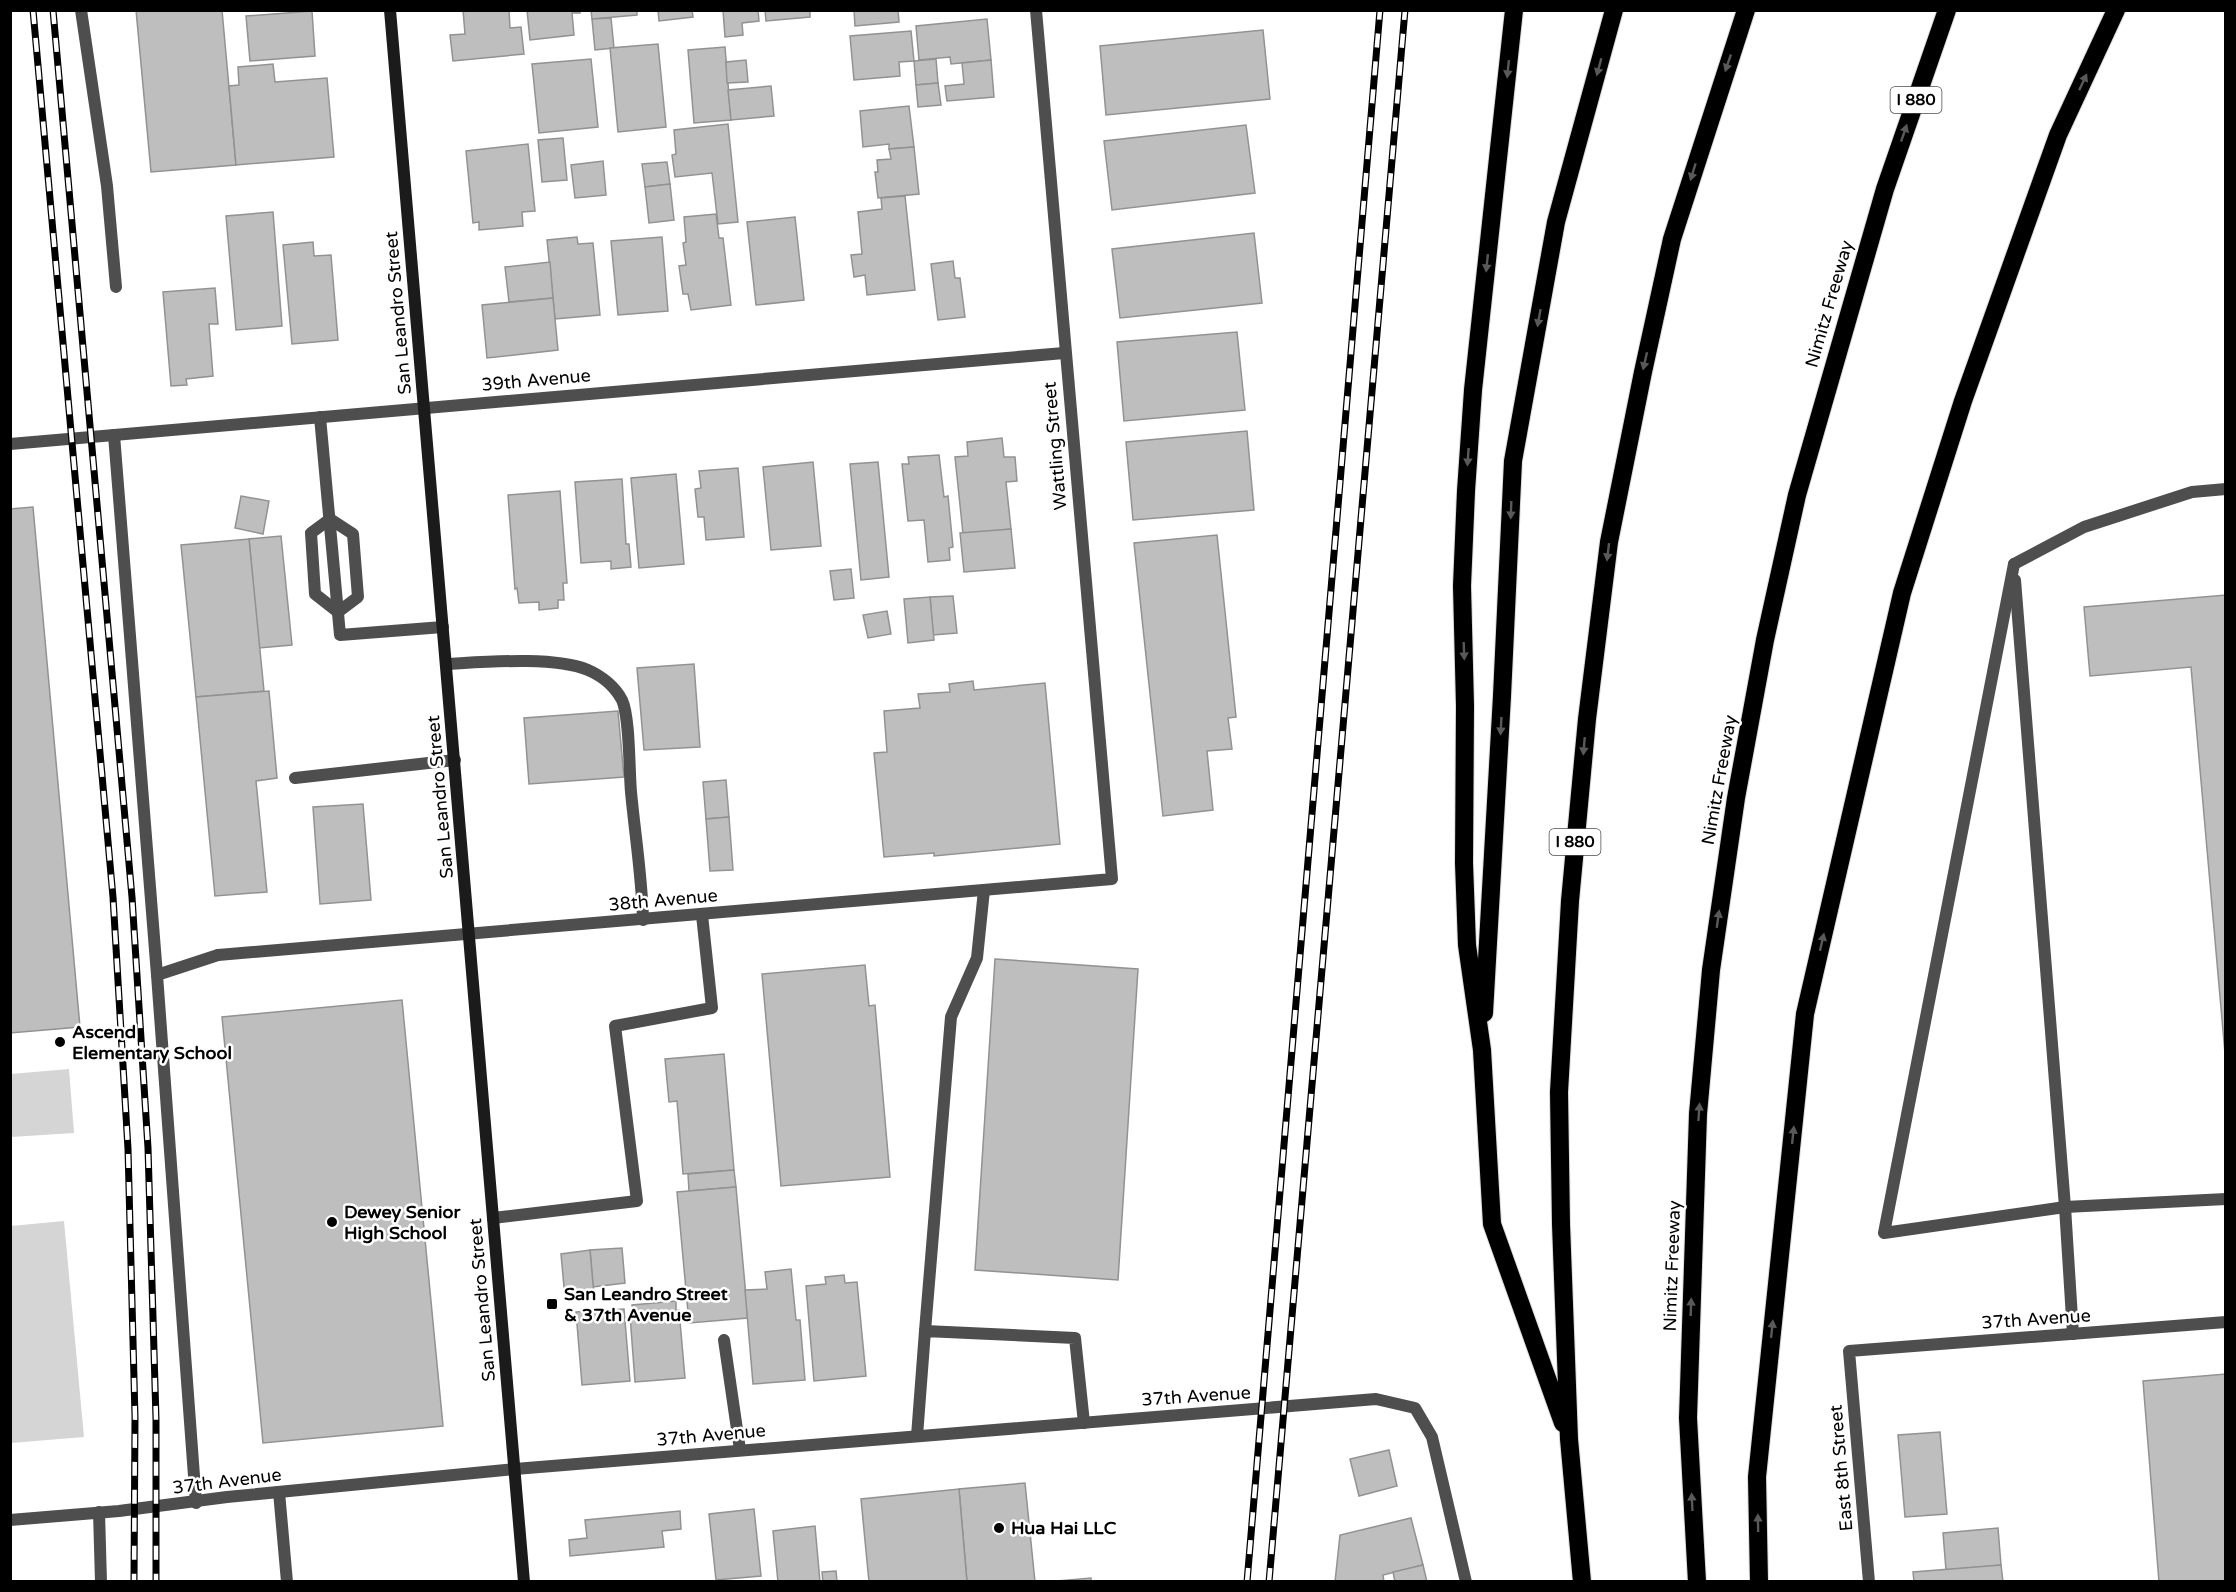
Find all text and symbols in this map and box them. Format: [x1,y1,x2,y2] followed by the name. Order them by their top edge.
[1723,54,1732,72] one-way arrow
[1593,58,1603,76] one-way arrow
[1503,59,1513,78] one-way arrow
[2078,74,2087,91] one-way arrow
[1890,87,1942,113] road number: I 880
[1900,124,1910,142] one-way arrow
[1688,163,1697,181] one-way arrow
[380,230,416,395] street label: San Leandro Street
[1800,237,1858,370] street label: Nimitz Freeway
[1482,253,1492,272] one-way arrow
[1534,308,1543,327] one-way arrow
[1640,351,1649,370] one-way arrow
[480,364,592,396] street label: 39th Avenue
[1038,381,1072,511] street label: Wattling Street
[1463,447,1473,466] one-way arrow
[1506,501,1515,520] one-way arrow
[1603,543,1612,562] one-way arrow
[1459,642,1469,661] one-way arrow
[1697,713,1741,847] street label: Nimitz Freeway
[422,714,458,879] street label: San Leandro Street
[1496,716,1505,735] one-way arrow
[1579,736,1589,755] one-way arrow
[1550,829,1600,855] road number: I 880
[607,884,719,916] street label: 38th Avenue
[1714,909,1723,928] one-way arrow
[1818,933,1827,952] one-way arrow
[72,1021,232,1064] place label: Ascend Elementary School
[53,1035,67,1049] marker: Ascend Elementary School
[1694,1103,1703,1122] one-way arrow
[1788,1125,1798,1144] one-way arrow
[1659,1200,1685,1332] street label: Nimitz Freeway
[344,1201,462,1244] place label: Dewey Senior High School
[325,1215,339,1229] marker: Dewey Senior High School
[464,1217,500,1382] street label: San Leandro Street
[564,1283,728,1326] place label: San Leandro Street & 37th Avenue
[545,1297,559,1311] marker: San Leandro Street & 37th Avenue
[1686,1298,1696,1317] one-way arrow
[1981,1304,2091,1334] street label: 37th Avenue
[1767,1319,1777,1338] one-way arrow
[1141,1381,1251,1411] street label: 37th Avenue
[1825,1404,1857,1532] street label: East 8th Street
[655,1419,767,1451] street label: 37th Avenue
[171,1463,283,1499] street label: 37th Avenue
[1687,1493,1696,1512] one-way arrow
[1753,1514,1762,1533] one-way arrow
[1011,1517,1117,1539] place label: Hua Hai LLC
[992,1521,1006,1535] marker: Hua Hai LLC

